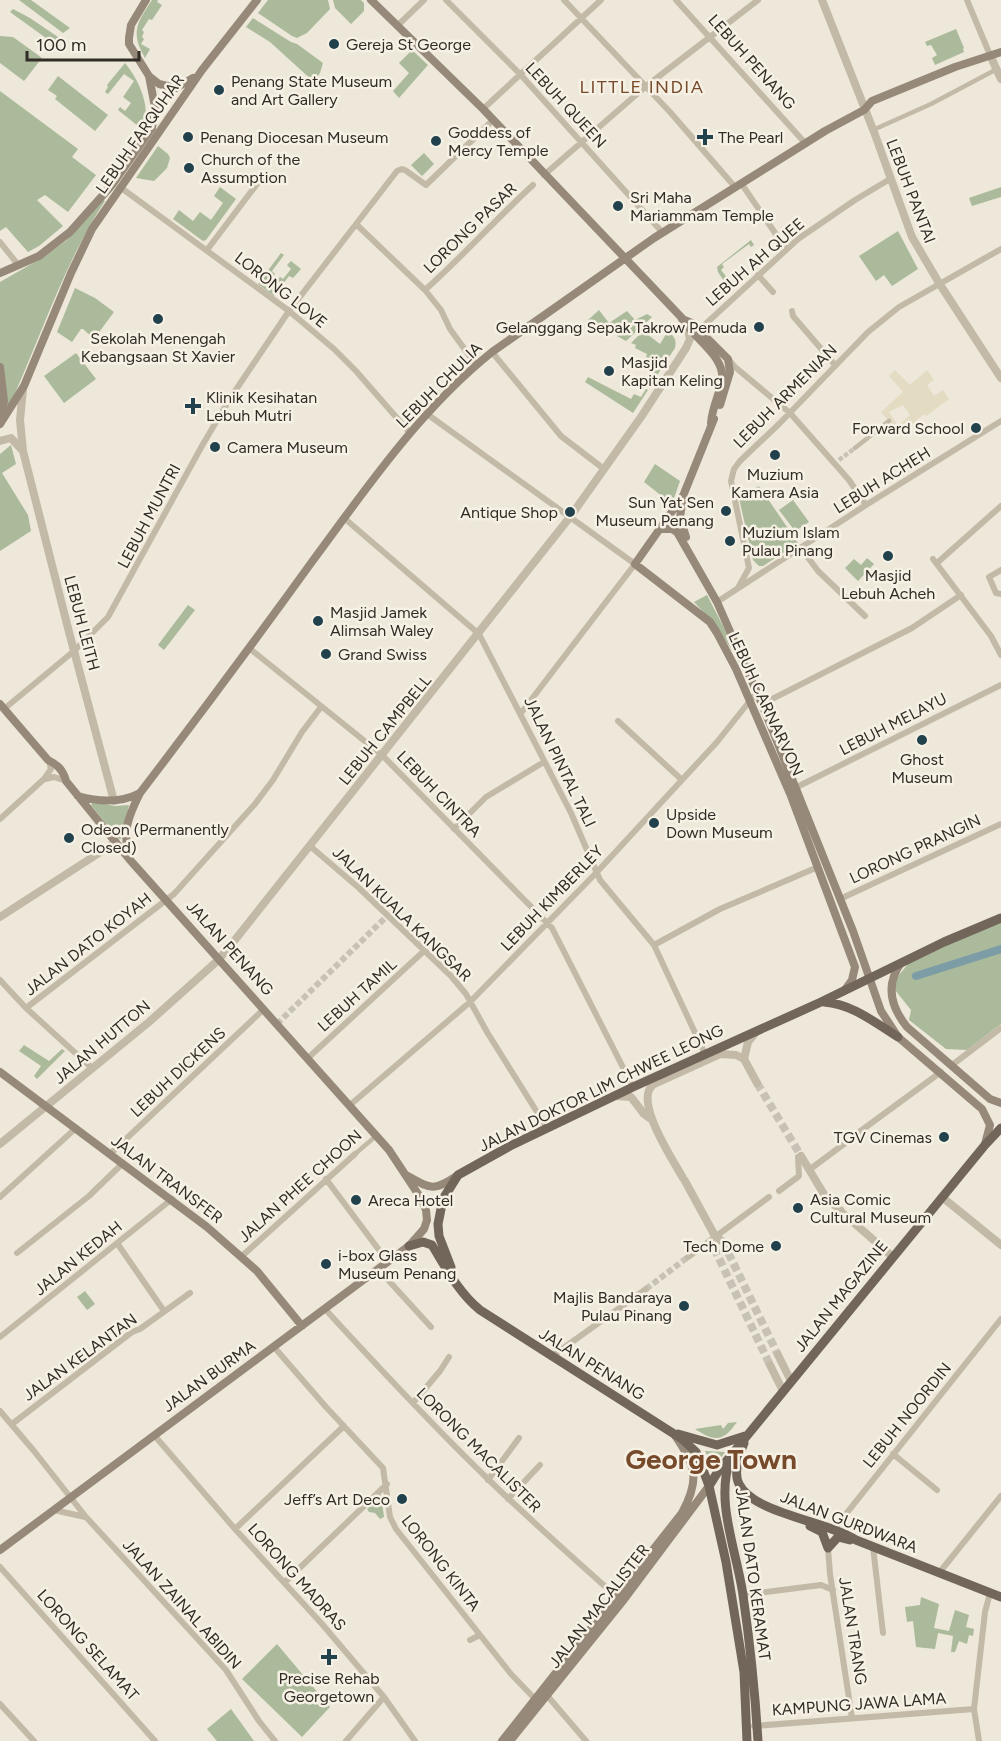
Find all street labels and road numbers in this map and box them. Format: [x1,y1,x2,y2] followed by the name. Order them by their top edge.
[704,11,800,113] street label: LEBUH PENANG
[522,58,610,152] street label: LEBUH QUEEN
[92,71,188,197] street label: LEBUH FARQUHAR
[882,136,940,246] street label: LEBUH PANTAI
[419,179,521,277] street label: LORONG PASAR
[702,214,808,310] street label: LEBUH AH QUEE
[231,248,331,332] street label: LORONG LOVE
[392,338,486,432] street label: LEBUH CHULIA
[729,340,841,452] street label: LEBUH ARMENIAN
[830,443,934,517] street label: LEBUH ACHEH
[114,461,184,571] street label: LEBUH MUNTRI
[60,573,104,673] street label: LEBUH LEITH
[724,629,808,779] street label: LEBUH CARNARVON
[335,671,436,789] street label: LEBUH CAMPBELL
[836,689,950,759] street label: LEBUH MELAYU
[520,694,600,830] street label: JALAN PINTAL TALI
[393,747,485,841] street label: LEBUH CINTRA
[846,810,984,888] street label: LORONG PRANGIN
[497,841,607,955] street label: LEBUH KIMBERLEY
[329,843,475,985] street label: JALAN KUALA KANGSAR
[21,889,155,999] street label: JALAN DATO KOYAH
[182,897,278,999] street label: JALAN PENANG
[314,954,401,1035] street label: LEBUH TAMIL
[50,996,154,1088] street label: JALAN HUTTON
[476,1020,726,1156] street label: JALAN DOKTOR LIM CHWEE LEONG
[126,1023,230,1121] street label: LEBUH DICKENS
[234,1126,366,1246] street label: JALAN PHEE CHOON
[108,1131,226,1227] street label: JALAN TRANSFER
[30,1217,126,1299] street label: JALAN KEDAH
[790,1236,892,1356] street label: JALAN MAGAZINE
[19,1309,141,1405] street label: JALAN KELANTAN
[536,1324,648,1404] street label: JALAN PENANG
[159,1336,259,1416] street label: JALAN BURMA
[859,1359,955,1471] street label: LEBUH NOORDIN
[413,1384,545,1516] street label: LORONG MACALISTER
[731,1486,775,1662] street label: JALAN DATO KERAMAT
[778,1487,920,1557] street label: JALAN GURDWARA
[398,1511,484,1615] street label: LORONG KINTA
[244,1520,350,1635] street label: LORONG MADRAS
[119,1535,245,1673] street label: JALAN ZAINAL ABIDIN
[545,1540,653,1672] street label: JALAN MACALISTER
[835,1576,871,1686] street label: JALAN TRANG
[33,1586,143,1705] street label: LORONG SELAMAT
[771,1688,947,1720] street label: KAMPUNG JAWA LAMA

